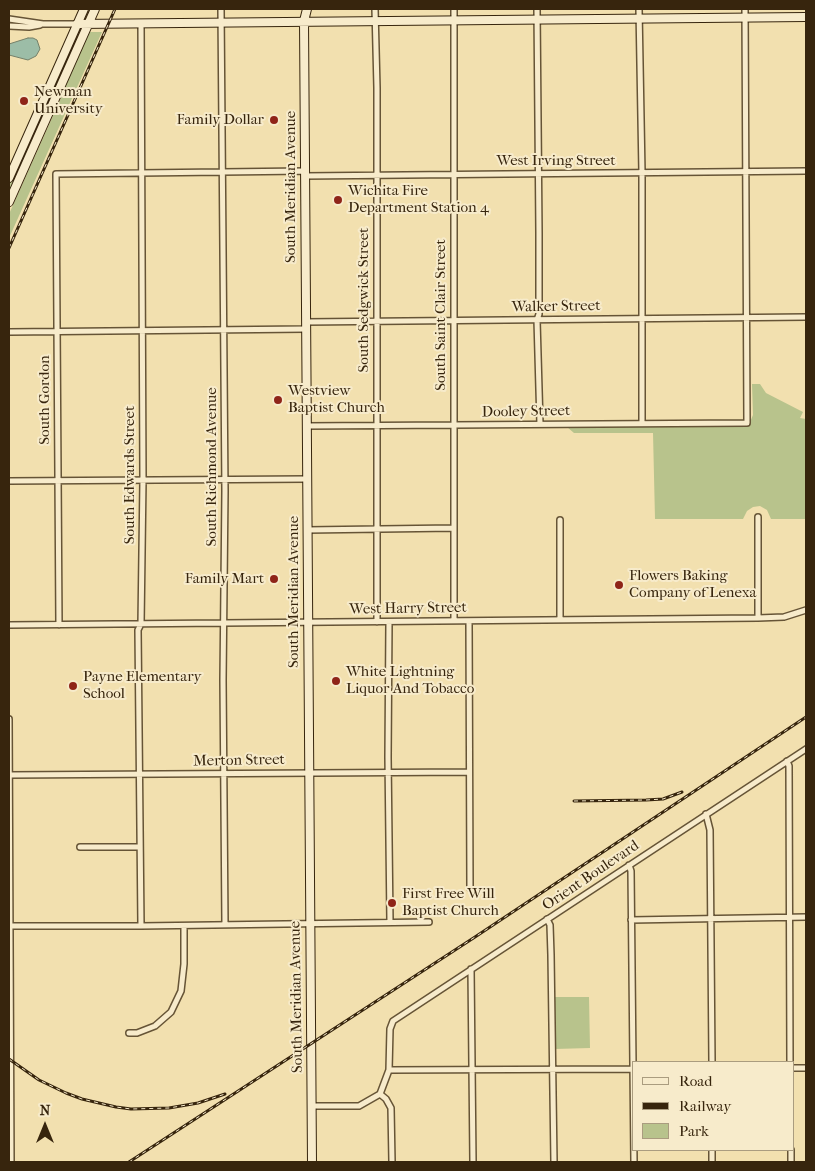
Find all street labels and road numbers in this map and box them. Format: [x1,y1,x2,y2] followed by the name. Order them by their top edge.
[282,111,300,263] street label: South Meridian Avenue
[497,152,615,170] street label: West Irving Street
[355,228,373,372] street label: South Sedgwick Street
[432,239,450,391] street label: South Saint Clair Street
[511,297,601,317] street label: Walker Street
[36,355,54,445] street label: South Gordon
[203,387,221,547] street label: South Richmond Avenue
[482,402,570,422] street label: Dooley Street
[121,406,139,544] street label: South Edwards Street
[285,516,303,668] street label: South Meridian Avenue
[349,599,467,619] street label: West Harry Street
[193,751,285,771] street label: Merton Street
[539,837,643,915] street label: Orient Boulevard
[287,921,307,1073] street label: South Meridian Avenue

